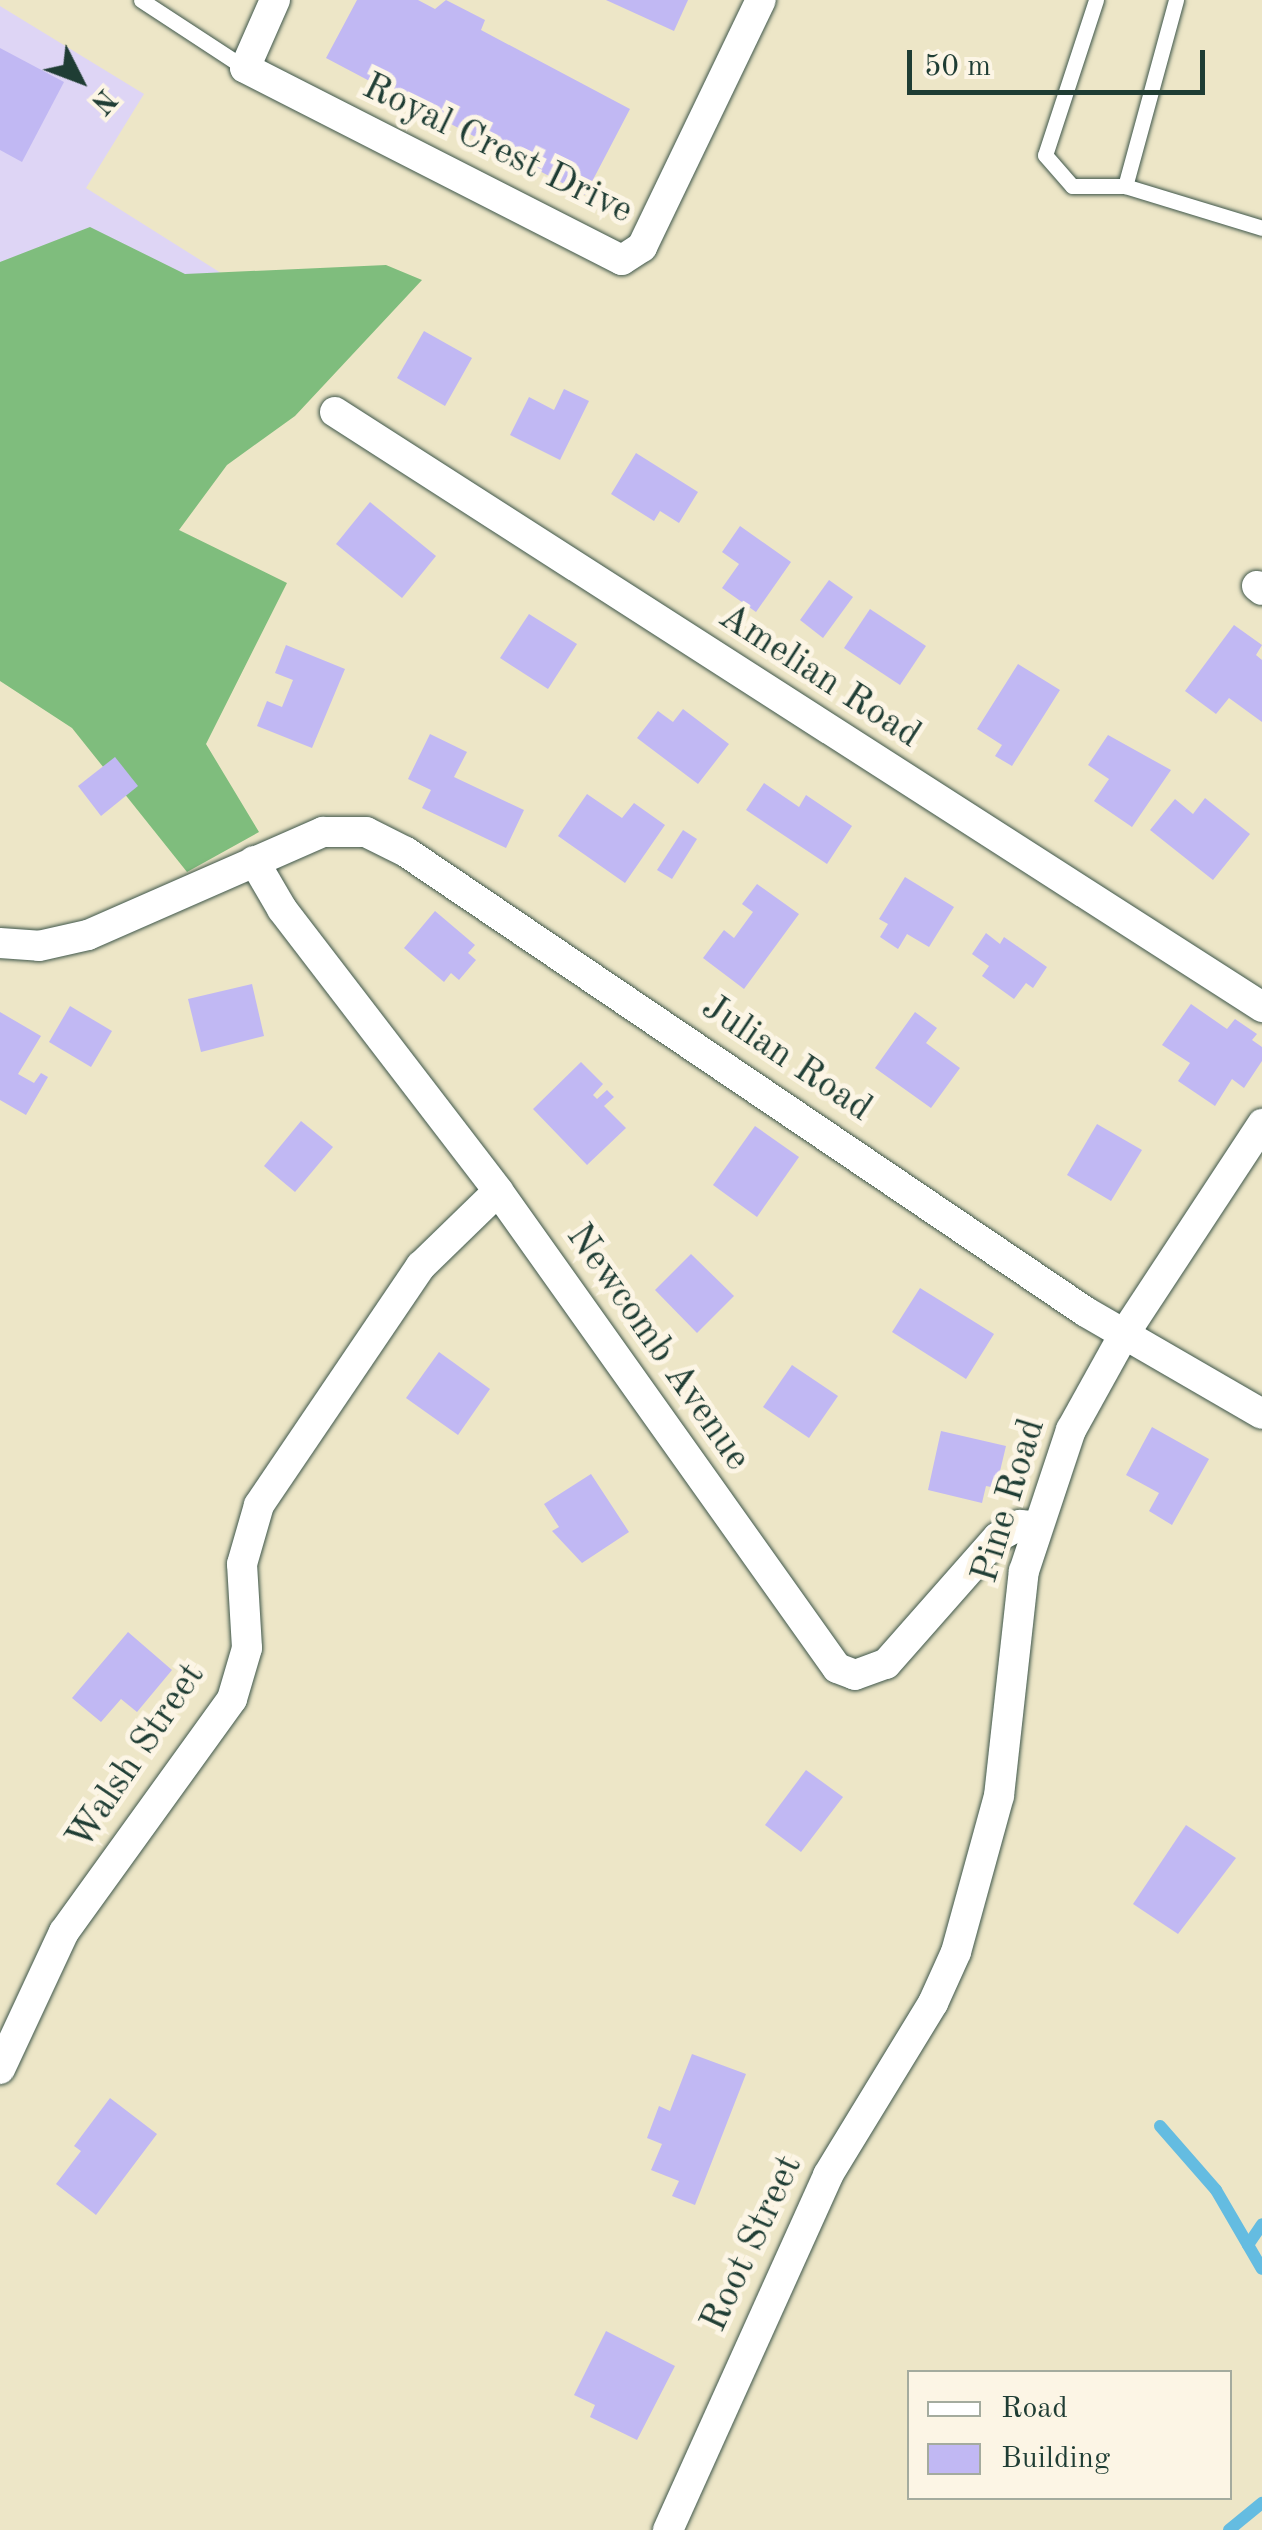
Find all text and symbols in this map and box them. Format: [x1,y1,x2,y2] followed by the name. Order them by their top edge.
[30,30,130,130] north arrow
[912,30,1210,92] scale bar
[924,52,991,82] text: 50 m
[354,65,640,235] street label: Royal Crest Drive
[85,83,120,117] text: N
[709,595,929,759] street label: Amelian Road
[692,985,880,1133] street label: Julian Road
[555,1216,759,1480] street label: Newcomb Avenue
[963,1413,1057,1589] street label: Pine Road
[58,1655,216,1859] street label: Walsh Street
[692,2148,814,2340] street label: Root Street
[907,2370,1232,2500] legend
[1001,2394,1068,2424] text: Road
[1001,2444,1110,2474] text: Building

